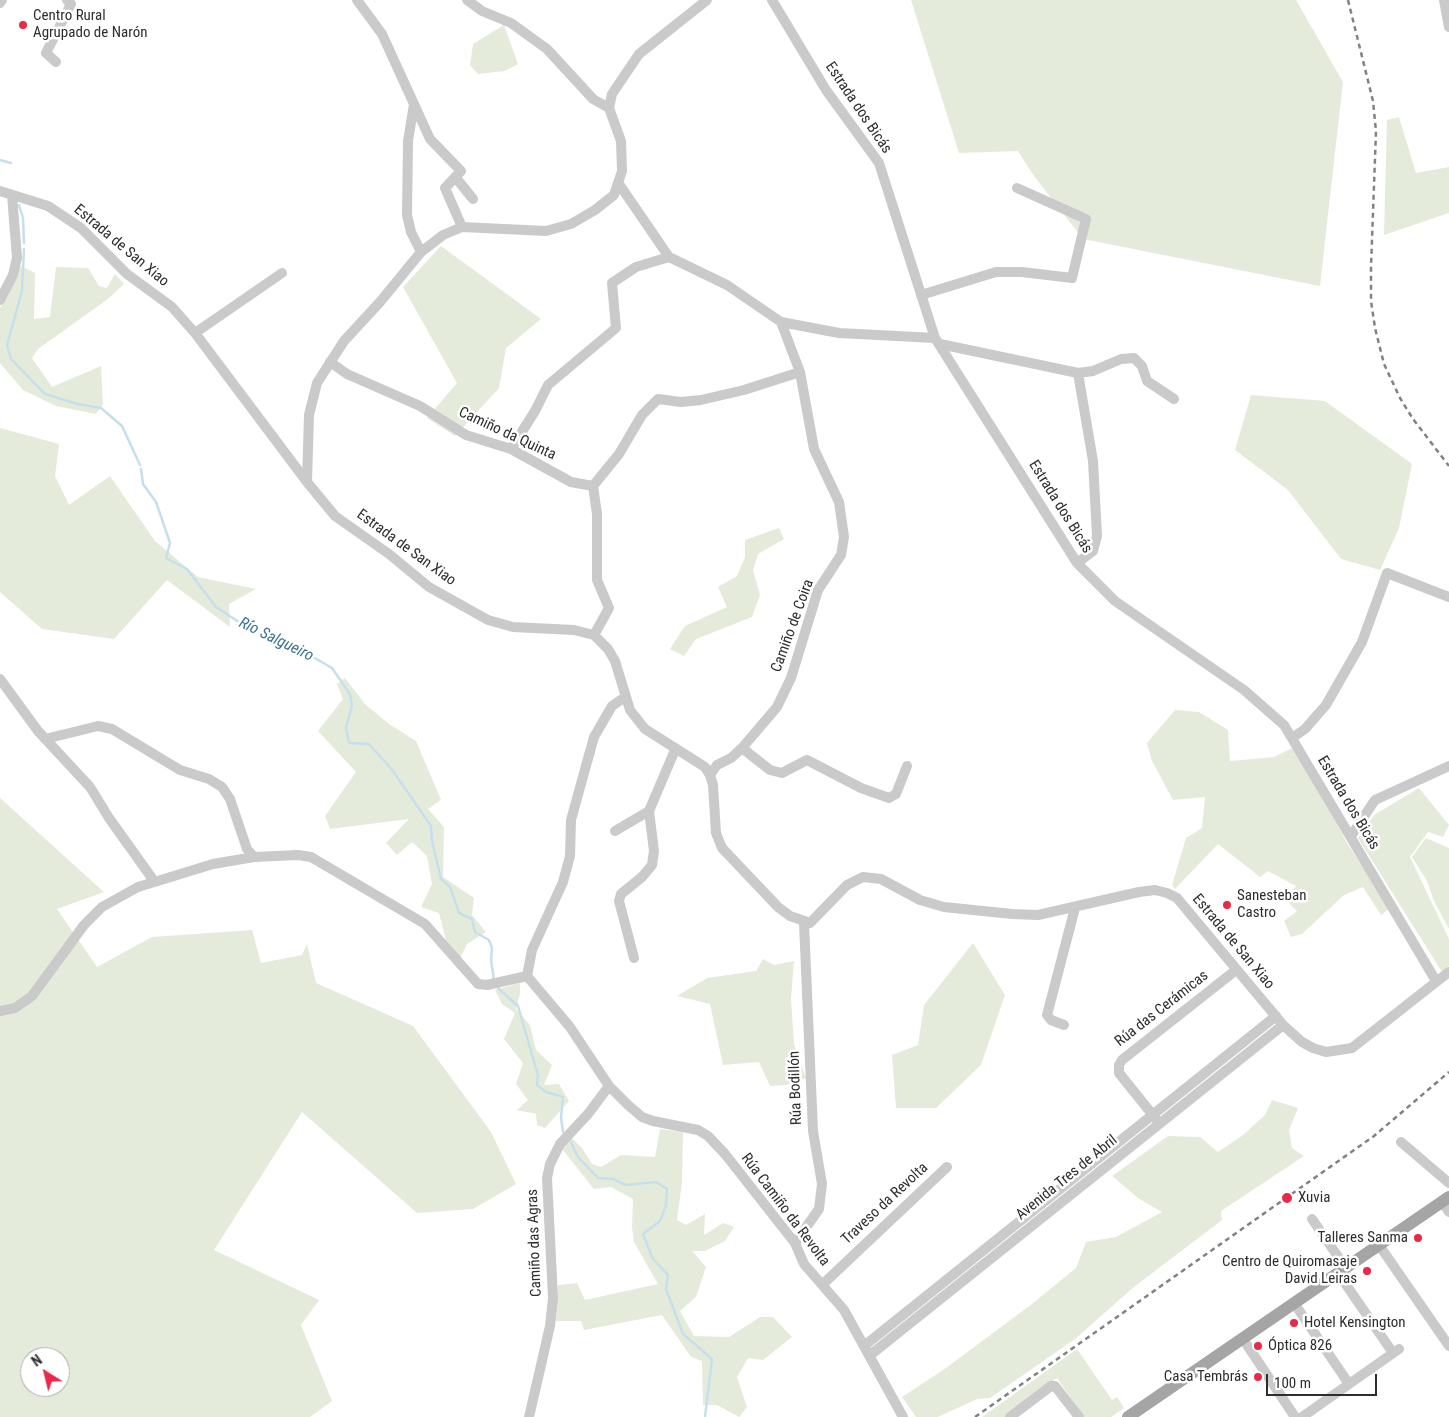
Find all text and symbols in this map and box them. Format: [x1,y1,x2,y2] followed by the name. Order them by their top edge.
[33,7,147,42] place label: Centro Rural Agrupado de Narón
[17,19,29,31] marker: Centro Rural Agrupado de Narón
[821,59,895,157] street label: Estrada dos Bicás
[70,201,172,291] street label: Estrada de San Xiao
[455,404,559,464] street label: Camiño da Quinta
[1024,457,1096,557] street label: Estrada dos Bicás
[353,506,459,590] street label: Estrada de San Xiao
[768,577,818,675] street label: Camiño de Coira
[236,614,316,666] water label: Río Salgueiro
[1313,753,1383,853] street label: Estrada dos Bicás
[1237,887,1306,922] place label: Sanesteban Castro
[1188,891,1278,993] street label: Estrada de San Xiao
[1221,899,1233,911] marker: Sanesteban Castro
[1112,967,1212,1051] street label: Rúa das Cerámicas
[786,1051,806,1125] street label: Rúa Bodillón
[1013,1132,1121,1224] street label: Avenida Tres de Abril
[737,1150,833,1270] street label: Rúa Camiño da Revolta
[838,1159,932,1249] street label: Traveso da Revolta
[524,1189,546,1297] street label: Camiño das Agras
[1298,1189,1330,1207] place label: Xuvia
[1280,1191,1294,1205] marker: Xuvia
[1317,1229,1408,1247] place label: Talleres Sanma
[1412,1232,1424,1244] marker: Talleres Sanma
[1222,1253,1357,1288] place label: Centro de Quiromasaje David Leiras
[1361,1265,1373,1277] marker: Centro de Quiromasaje David Leiras
[1304,1314,1406,1332] place label: Hotel Kensington
[1288,1317,1300,1329] marker: Hotel Kensington
[1268,1337,1332,1355] place label: Óptica 826
[1252,1340,1264,1352] marker: Óptica 826
[20,1347,70,1397] north arrow
[29,1352,45,1370] text: N
[1269,1364,1380,1396] scale bar
[1164,1368,1248,1386] place label: Casa Tembrás
[1252,1371,1264,1383] marker: Casa Tembrás
[1274,1374,1311,1392] text: 100 m

